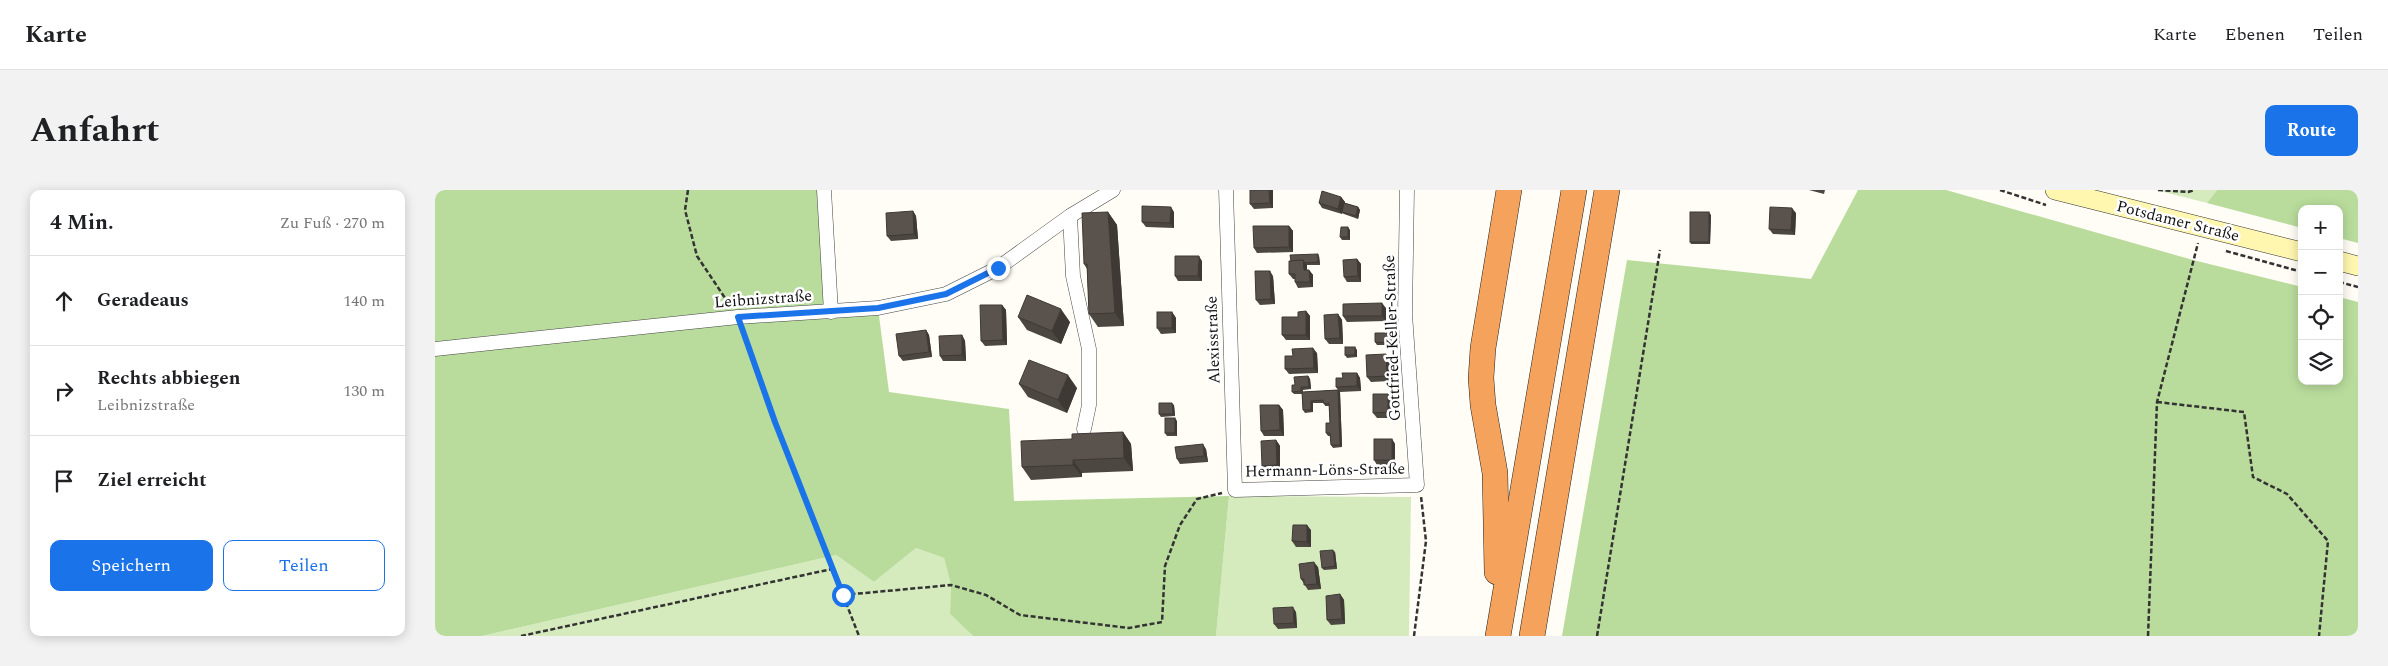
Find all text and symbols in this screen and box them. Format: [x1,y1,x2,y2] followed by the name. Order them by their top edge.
[25,17,87,53] text: Karte
[2153,21,2197,48] text: Karte
[2225,21,2285,48] text: Ebenen
[2313,21,2363,48] text: Teilen
[30,104,160,157] text: Anfahrt
[2265,105,2358,156] button: Route
[2114,194,2242,248] street label: Potsdamer Straße
[2298,205,2343,385] map controls
[2298,205,2343,250] button: +
[50,207,114,239] text: 4 Min.
[280,211,385,235] text: Zu Fuß · 270 m
[2298,250,2343,295] button: −
[1377,254,1407,422] street label: Gottfried-Keller-Straße
[987,257,1010,280] route end
[713,284,813,314] street label: Leibnizstraße
[97,286,189,315] text: Geradeaus
[50,287,78,315] icon: ahead
[343,289,385,313] text: 140 m
[2298,295,2343,340] button: locate
[1199,296,1227,384] street label: Alexisstraße
[2298,340,2343,385] button: layers
[97,364,241,393] text: Rechts abbiegen
[50,377,78,405] icon: right
[343,379,385,403] text: 130 m
[97,393,195,417] text: Leibnizstraße
[1245,457,1405,483] street label: Hermann-Löns-Straße
[97,466,207,495] text: Ziel erreicht
[50,467,78,495] icon: arrive
[50,540,213,591] button: Speichern
[223,540,385,591] button: Teilen
[832,584,855,607] route start

